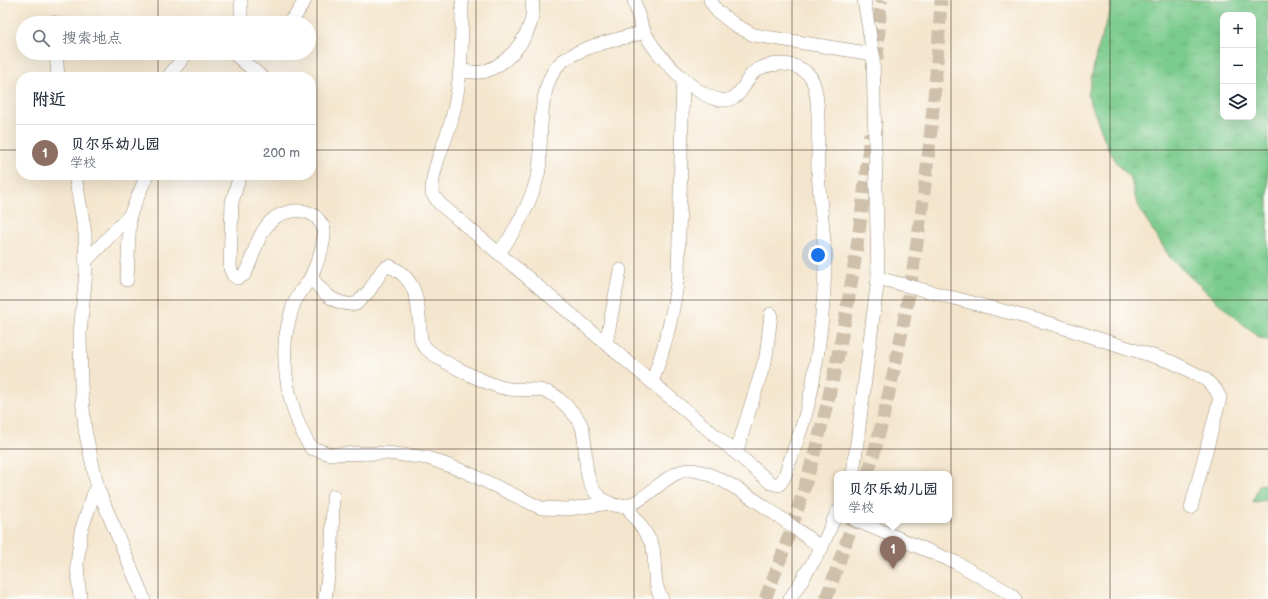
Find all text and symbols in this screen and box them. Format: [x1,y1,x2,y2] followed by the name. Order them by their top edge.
[1220,12,1256,120] map controls
[1220,12,1256,48] button: +
[16,16,316,60] search box
[30,27,52,49] icon: search
[62,29,122,48] text: 搜索地点
[1220,48,1256,84] button: −
[1220,84,1256,120] button: layers
[32,90,66,110] text: 附近
[70,135,160,154] text: 贝尔乐幼儿园
[42,145,48,161] text: 1
[263,145,300,161] text: 200 m
[70,155,96,171] text: 学校
[808,245,828,265] your location
[834,471,952,523] popup
[848,480,938,499] text: 贝尔乐幼儿园
[848,500,874,516] text: 学校
[880,536,906,569] pin: 1

